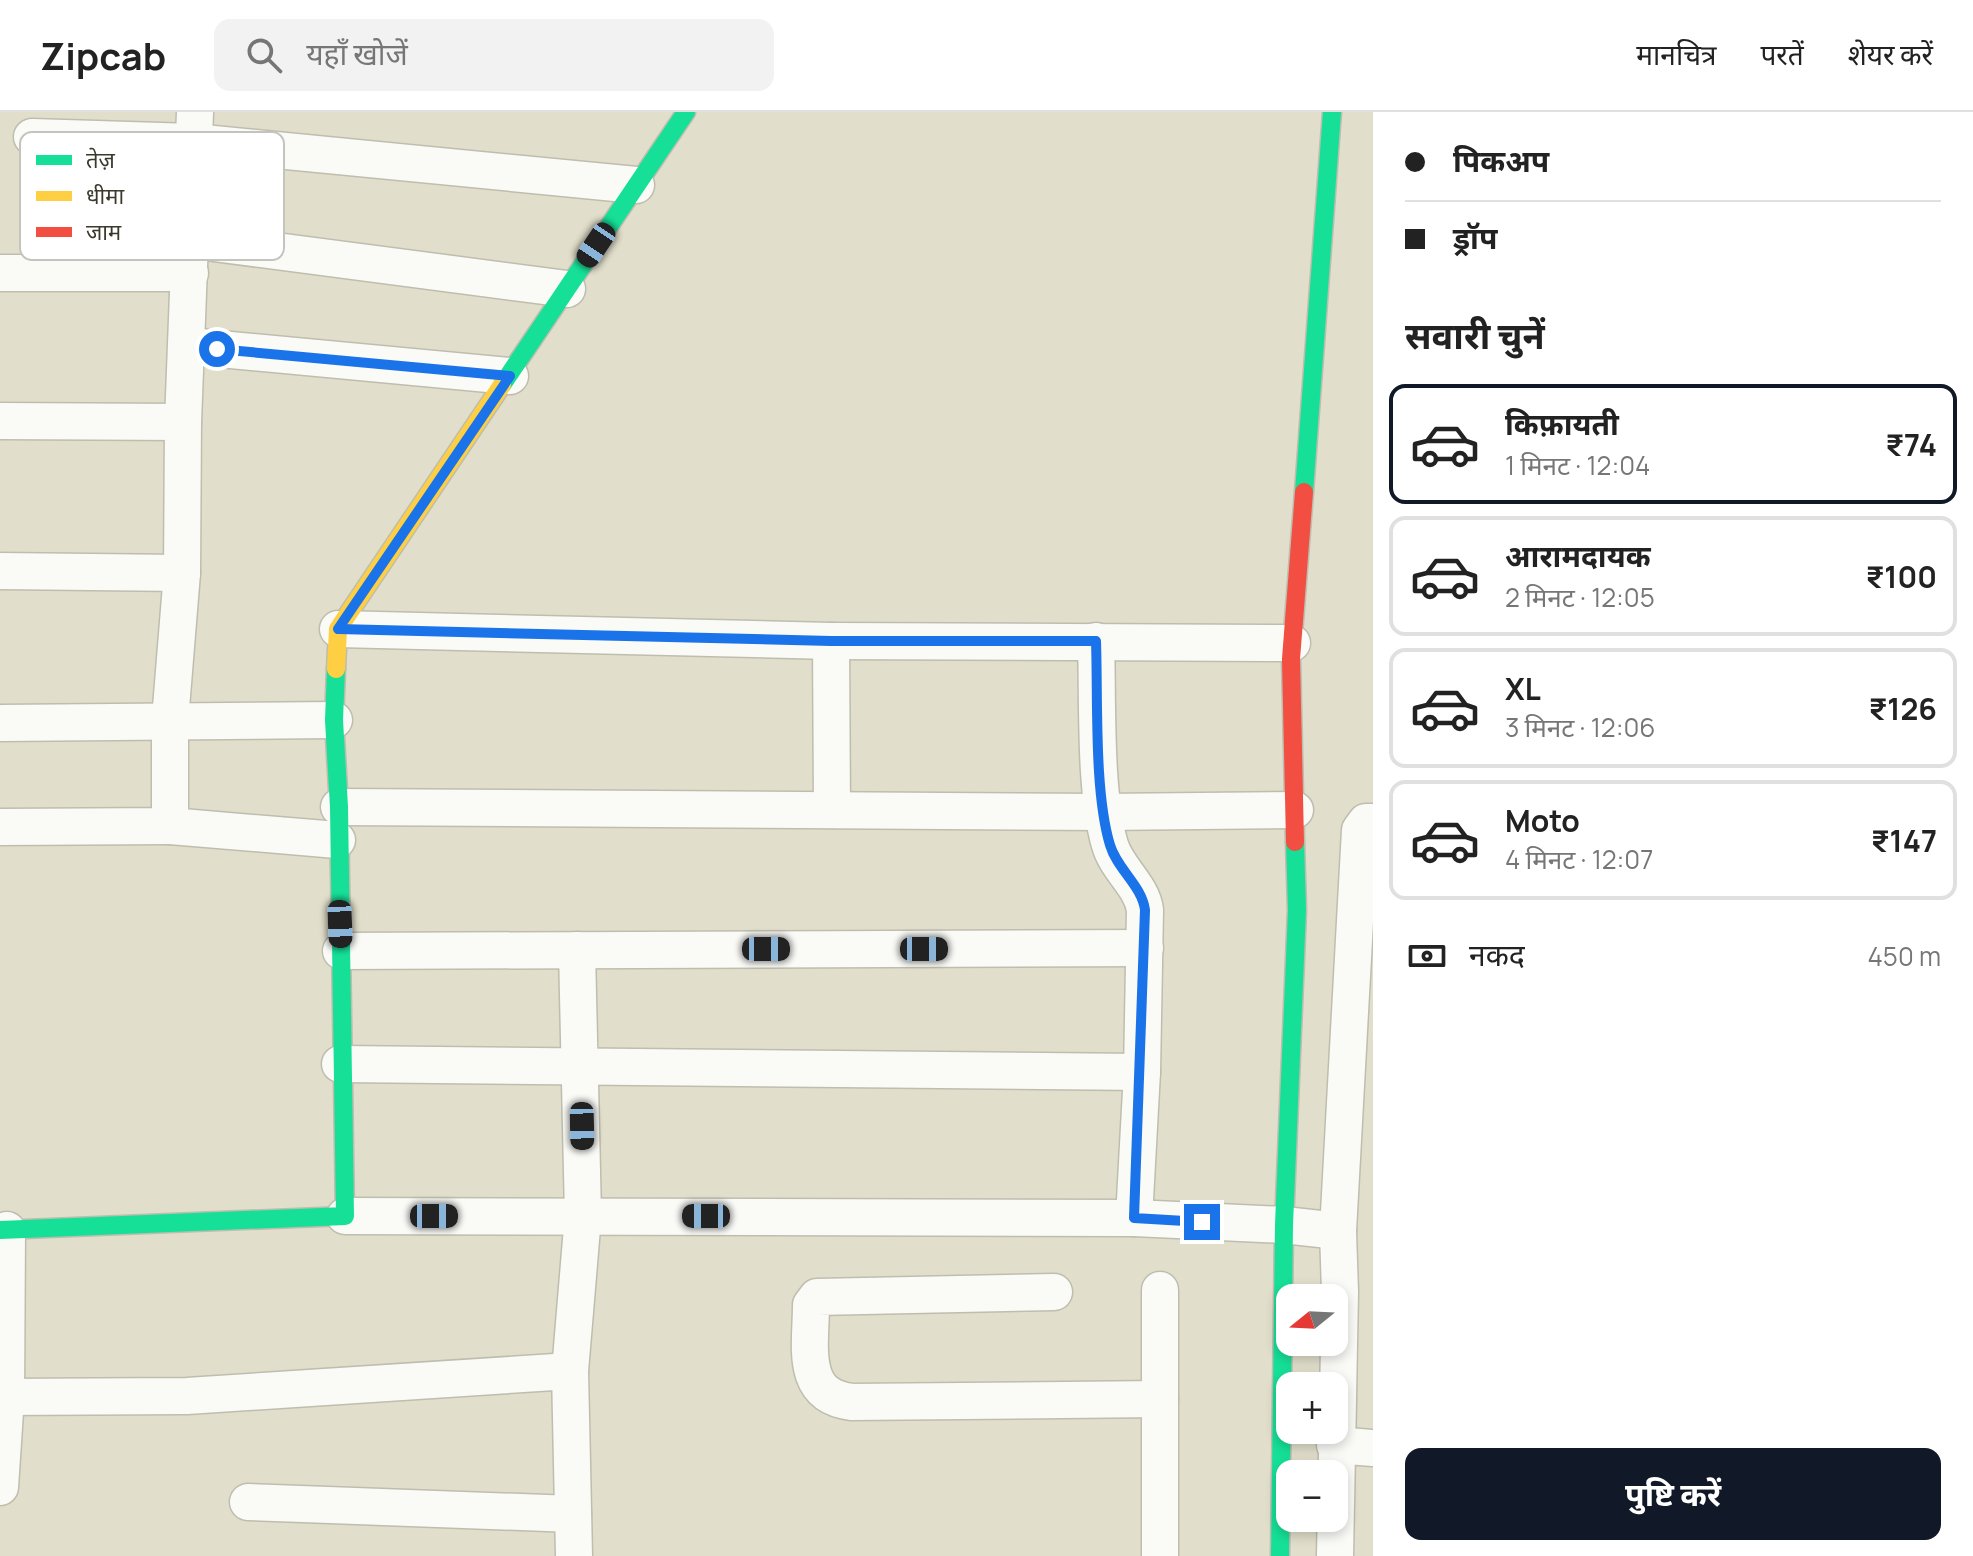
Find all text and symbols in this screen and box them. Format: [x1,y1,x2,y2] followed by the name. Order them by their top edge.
[214,19,774,91] search box
[40,29,166,81] text: Zipcab
[242,33,286,77] icon: search
[306,33,408,74] text: यहाँ खोजें
[1636,35,1716,73] text: मानचित्र
[1760,35,1804,73] text: परतें
[1848,35,1933,73] text: शेयर करें
[20,132,284,260] legend
[1453,140,1549,181] text: पिकअप
[86,145,116,175] text: तेज़
[86,181,124,211] text: धीमा
[86,217,122,247] text: जाम
[1453,217,1497,258] text: ड्रॉप
[573,218,619,272] car
[1405,311,1545,360] text: सवारी चुनें
[199,331,235,367] route start
[1505,403,1619,444] text: किफ़ायती
[1409,408,1481,480] icon: car
[1885,424,1937,465] text: ₹74
[1505,447,1650,483] text: 1 मिनट · 12:04
[1505,535,1651,576] text: आरामदायक
[1409,540,1481,612] icon: car
[1866,556,1937,597] text: ₹100
[1505,579,1655,615] text: 2 मिनट · 12:05
[1505,668,1541,709] text: XL
[1409,672,1481,744] icon: car
[1869,688,1937,729] text: ₹126
[1505,709,1655,745] text: 3 मिनट · 12:06
[1505,800,1580,841] text: Moto
[1409,804,1481,876] icon: car
[1871,820,1937,861] text: ₹147
[1505,841,1653,877] text: 4 मिनट · 12:07
[327,900,353,948] car
[1405,934,1449,978] icon: cash
[1469,934,1525,975] text: नकद
[742,937,790,961] car
[900,937,948,961] car
[1868,938,1941,974] text: 450 m
[570,1102,594,1150] car
[410,1204,458,1228] car
[682,1204,730,1228] car
[1184,1204,1220,1240] route end
[1276,1284,1348,1356] north arrow
[1276,1284,1348,1532] map controls
[1276,1372,1348,1444] button: +
[1405,1448,1941,1540] button: पुष्टि करें
[1276,1460,1348,1532] button: −

